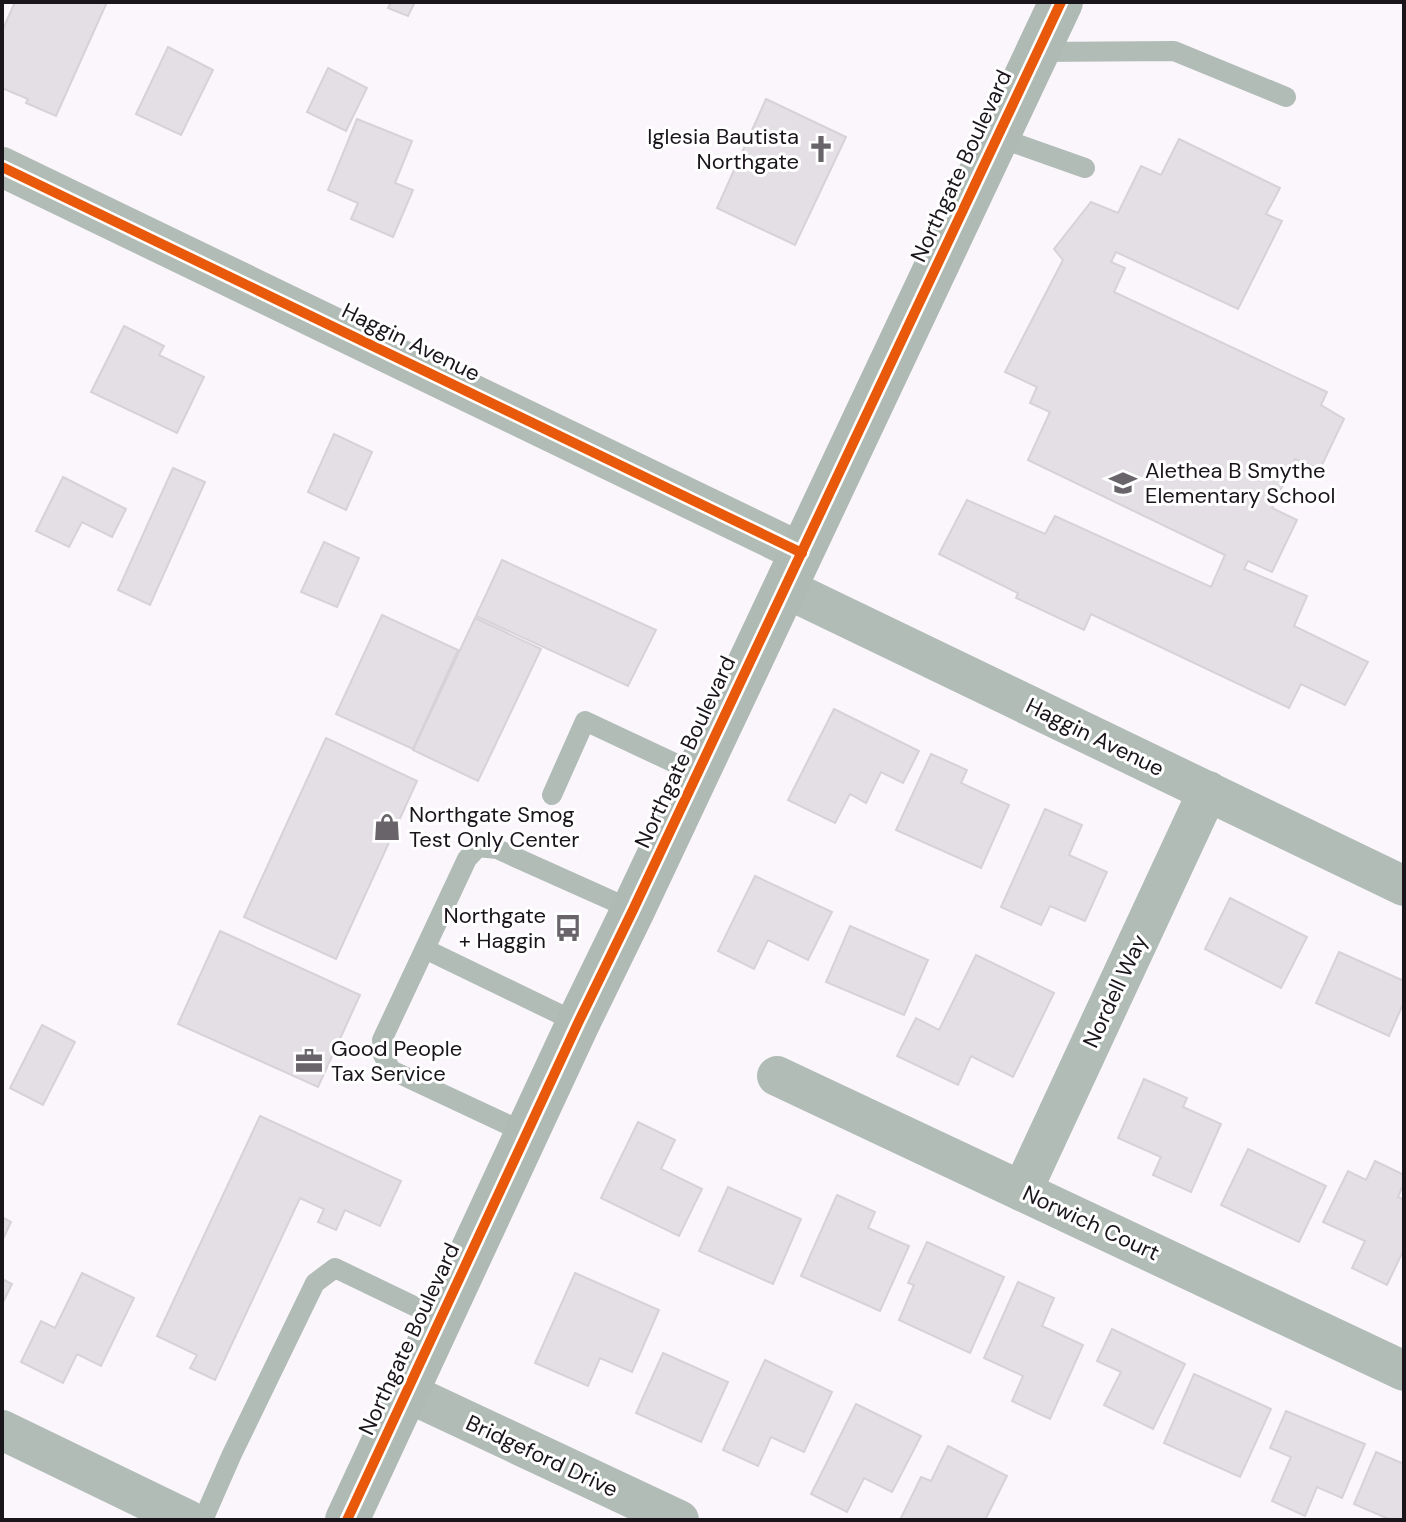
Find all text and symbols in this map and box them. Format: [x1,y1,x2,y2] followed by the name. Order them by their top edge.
[904,65,1018,267] street label: Northgate Boulevard
[647,122,799,176] place label: Iglesia Bautista Northgate
[806,134,836,164] church icon: Iglesia Bautista Northgate
[337,296,485,388] street label: Haggin Avenue
[1145,456,1335,510] place label: Alethea B Smythe Elementary School
[1108,468,1138,498] school or university icon: Alethea B Smythe Elementary School
[628,651,742,853] street label: Northgate Boulevard
[1021,691,1169,783] street label: Haggin Avenue
[409,800,579,854] place label: Northgate Smog Test Only Center
[372,812,402,842] shop icon: Northgate Smog Test Only Center
[444,901,546,955] place label: Northgate + Haggin
[553,913,583,943] bus stop icon: Northgate + Haggin
[1076,930,1154,1052] street label: Nordell Way
[331,1034,462,1088] place label: Good People Tax Service
[294,1046,324,1076] office icon: Good People Tax Service
[1018,1179,1164,1267] street label: Norwich Court
[352,1238,466,1440] street label: Northgate Boulevard
[461,1408,623,1504] street label: Bridgeford Drive

